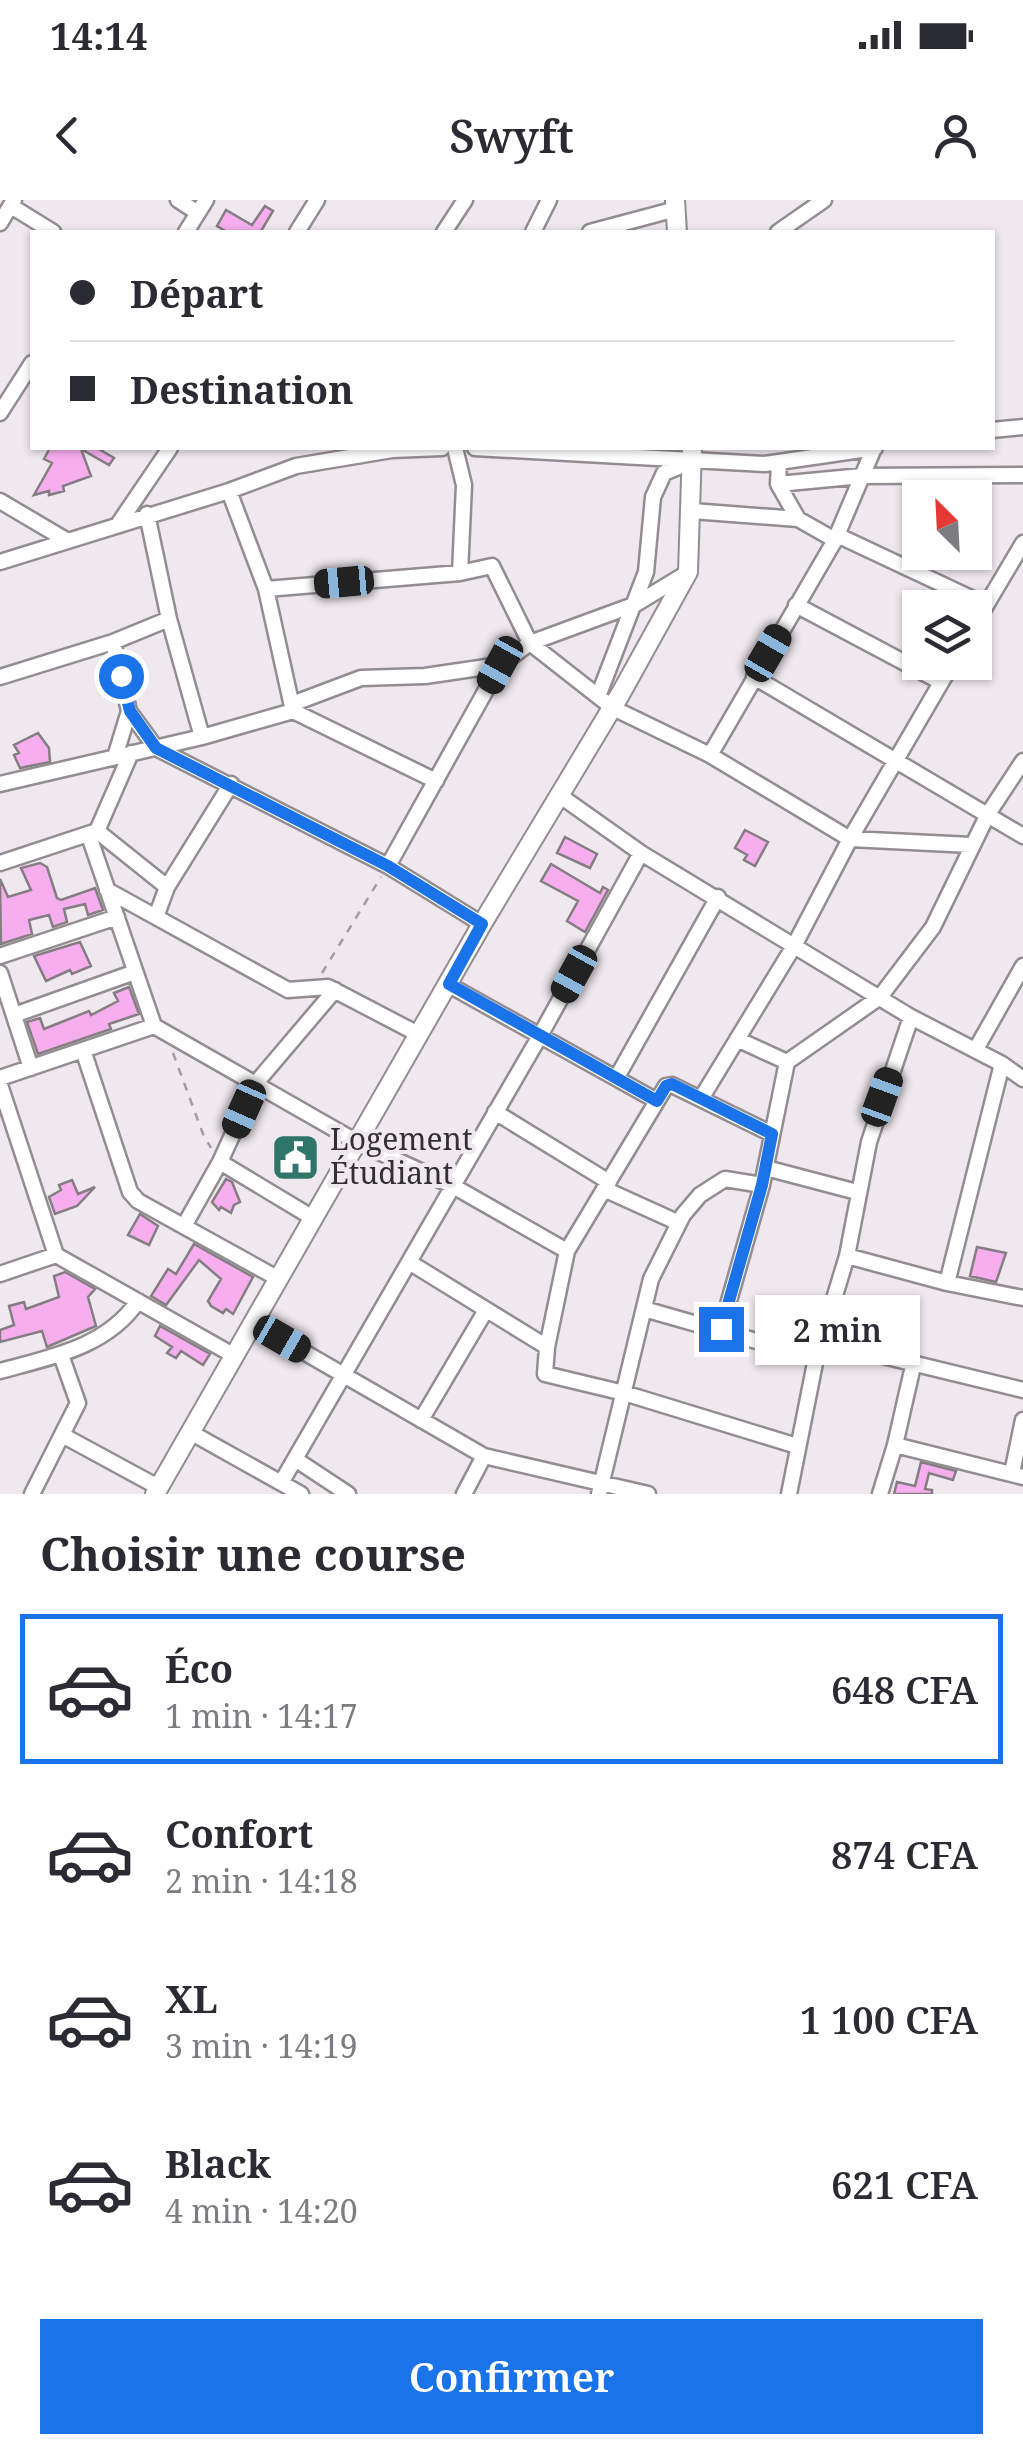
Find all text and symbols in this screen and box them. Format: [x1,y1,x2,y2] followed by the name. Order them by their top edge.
[50,9,147,61] text: 14:14
[449,105,574,166] text: Swyft
[40,108,95,163] icon: back
[928,108,983,163] icon: person
[130,267,263,319] text: Départ
[130,363,354,415] text: Destination
[902,480,992,570] north arrow
[902,480,992,680] map controls
[313,564,375,600] car
[902,590,992,680] button: layers
[740,620,796,686] car
[472,631,528,699] car
[99,654,144,699] route start
[546,940,602,1008] car
[858,1064,906,1130] car
[218,1075,270,1143] car
[330,1118,473,1193] place label: Logement Étudiant
[269,1131,321,1183] public building icon: Logement Étudiant
[756,1294,921,1364] callout: 2 min
[699,1307,744,1352] route end
[793,1308,882,1351] text: 2 min
[249,1311,315,1367] car
[40,1523,466,1584] text: Choisir une course
[165,1642,233,1694] text: Éco
[45,1644,135,1734] icon: car
[831,1663,978,1715] text: 648 CFA
[165,1694,358,1737] text: 1 min · 14:17
[165,1807,313,1859] text: Confort
[45,1809,135,1899] icon: car
[831,1828,978,1880] text: 874 CFA
[165,1859,358,1902] text: 2 min · 14:18
[165,1972,218,2024] text: XL
[45,1974,135,2064] icon: car
[800,1993,978,2045] text: 1 100 CFA
[165,2024,358,2067] text: 3 min · 14:19
[165,2137,271,2189] text: Black
[45,2139,135,2229] icon: car
[831,2158,978,2210] text: 621 CFA
[165,2189,358,2232] text: 4 min · 14:20
[40,2319,983,2434] button: Confirmer

